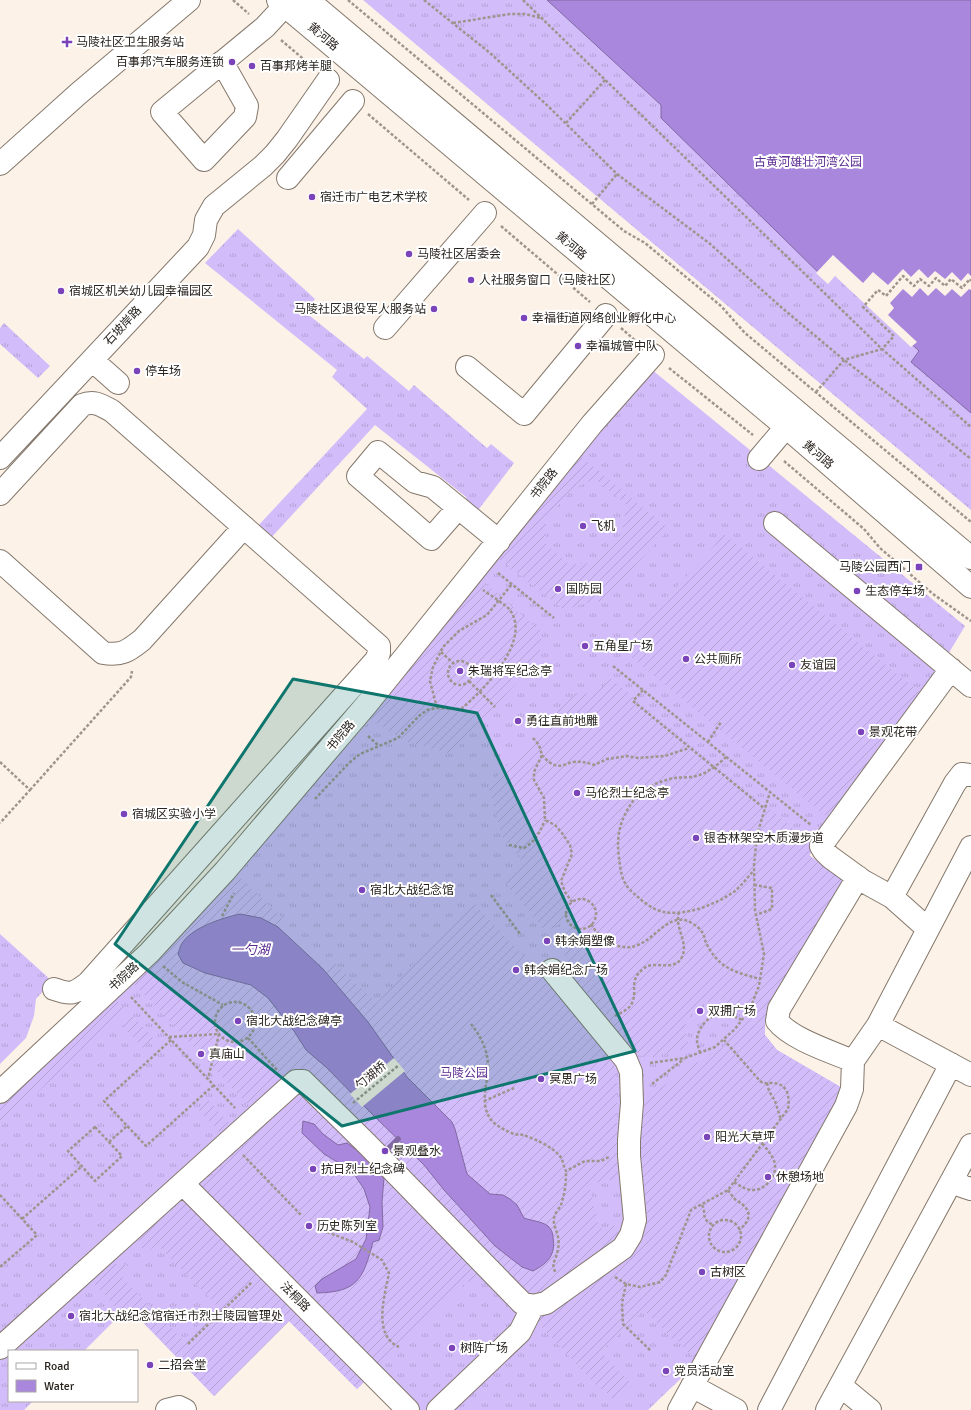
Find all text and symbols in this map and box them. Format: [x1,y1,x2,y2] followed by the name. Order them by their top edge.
[304,20,342,54] street label: 黄河路
[76,35,184,50] place label: 马陵社区卫生服务站
[61,36,73,48] marker: 马陵社区卫生服务站
[116,55,224,70] place label: 百事邦汽车服务连锁
[227,57,237,67] marker: 百事邦汽车服务连锁
[260,59,332,74] place label: 百事邦烤羊腿
[247,61,257,71] marker: 百事邦烤羊腿
[754,155,862,170] park label: 古黄河雄壮河湾公园
[320,190,428,205] place label: 宿迁市广电艺术学校
[307,192,317,202] marker: 宿迁市广电艺术学校
[552,229,590,263] street label: 黄河路
[417,247,501,262] place label: 马陵社区居委会
[404,249,414,259] marker: 马陵社区居委会
[479,273,623,288] place label: 人社服务窗口（马陵社区）
[466,275,476,285] marker: 人社服务窗口（马陵社区）
[69,284,213,299] place label: 宿城区机关幼儿园幸福园区
[56,286,66,296] marker: 宿城区机关幼儿园幸福园区
[294,302,426,317] place label: 马陵社区退役军人服务站
[101,303,145,349] street label: 石坡岸路
[429,304,439,314] marker: 马陵社区退役军人服务站
[532,311,676,326] place label: 幸福街道网络创业孵化中心
[519,313,529,323] marker: 幸福街道网络创业孵化中心
[586,339,658,354] place label: 幸福城管中队
[573,341,583,351] marker: 幸福城管中队
[145,364,181,379] place label: 停车场
[132,366,142,376] marker: 停车场
[799,438,837,472] street label: 黄河路
[527,465,561,503] street label: 书院路
[591,519,615,534] place label: 飞机
[578,521,588,531] marker: 飞机
[839,560,911,575] place label: 马陵公园西门
[914,562,924,572] marker: 马陵公园西门
[566,582,602,597] place label: 国防园
[553,584,563,594] marker: 国防园
[865,584,925,599] place label: 生态停车场
[852,586,862,596] marker: 生态停车场
[593,639,653,654] place label: 五角星广场
[580,641,590,651] marker: 五角星广场
[694,652,742,667] place label: 公共厕所
[681,654,691,664] marker: 公共厕所
[800,658,836,673] place label: 友谊园
[787,660,797,670] marker: 友谊园
[468,664,552,679] place label: 朱瑞将军纪念亭
[455,666,465,676] marker: 朱瑞将军纪念亭
[526,714,598,729] place label: 勇往直前地雕
[513,716,523,726] marker: 勇往直前地雕
[324,717,358,755] street label: 书院路
[869,725,917,740] place label: 景观花带
[856,727,866,737] marker: 景观花带
[585,786,669,801] place label: 马伦烈士纪念亭
[572,788,582,798] marker: 马伦烈士纪念亭
[132,807,216,822] place label: 宿城区实验小学
[119,809,129,819] marker: 宿城区实验小学
[704,831,824,846] place label: 银杏林架空木质漫步道
[691,833,701,843] marker: 银杏林架空木质漫步道
[370,883,454,898] place label: 宿北大战纪念馆
[357,885,367,895] marker: 宿北大战纪念馆
[555,934,615,949] place label: 韩余娟塑像
[542,936,552,946] marker: 韩余娟塑像
[230,942,271,958] water label: 一勺湖
[106,959,142,995] street label: 书院路
[524,963,608,978] place label: 韩余娟纪念广场
[511,965,521,975] marker: 韩余娟纪念广场
[708,1004,756,1019] place label: 双拥广场
[695,1006,705,1016] marker: 双拥广场
[246,1014,342,1029] place label: 宿北大战纪念碑亭
[233,1016,243,1026] marker: 宿北大战纪念碑亭
[209,1047,245,1062] place label: 真庙山
[196,1049,206,1059] marker: 真庙山
[352,1059,390,1093] street label: 勺湖桥
[440,1066,488,1081] park label: 马陵公园
[549,1072,597,1087] place label: 冥思广场
[536,1074,546,1084] marker: 冥思广场
[715,1130,775,1145] place label: 阳光大草坪
[702,1132,712,1142] marker: 阳光大草坪
[393,1144,441,1159] place label: 景观叠水
[380,1146,390,1156] marker: 景观叠水
[321,1162,405,1177] place label: 抗日烈士纪念碑
[308,1164,318,1174] marker: 抗日烈士纪念碑
[776,1170,824,1185] place label: 休憩场地
[763,1172,773,1182] marker: 休憩场地
[317,1219,377,1234] place label: 历史陈列室
[304,1221,314,1231] marker: 历史陈列室
[710,1265,746,1280] place label: 古树区
[697,1267,707,1277] marker: 古树区
[277,1279,313,1315] street label: 法桐路
[79,1309,283,1324] place label: 宿北大战纪念馆宿迁市烈士陵园管理处
[66,1311,76,1321] marker: 宿北大战纪念馆宿迁市烈士陵园管理处
[460,1341,508,1356] place label: 树阵广场
[447,1343,457,1353] marker: 树阵广场
[8,1350,138,1402] legend
[158,1358,206,1373] place label: 二招会堂
[44,1359,70,1374] text: Road
[145,1360,155,1370] marker: 二招会堂
[674,1364,734,1379] place label: 党员活动室
[661,1366,671,1376] marker: 党员活动室
[44,1379,75,1394] text: Water

